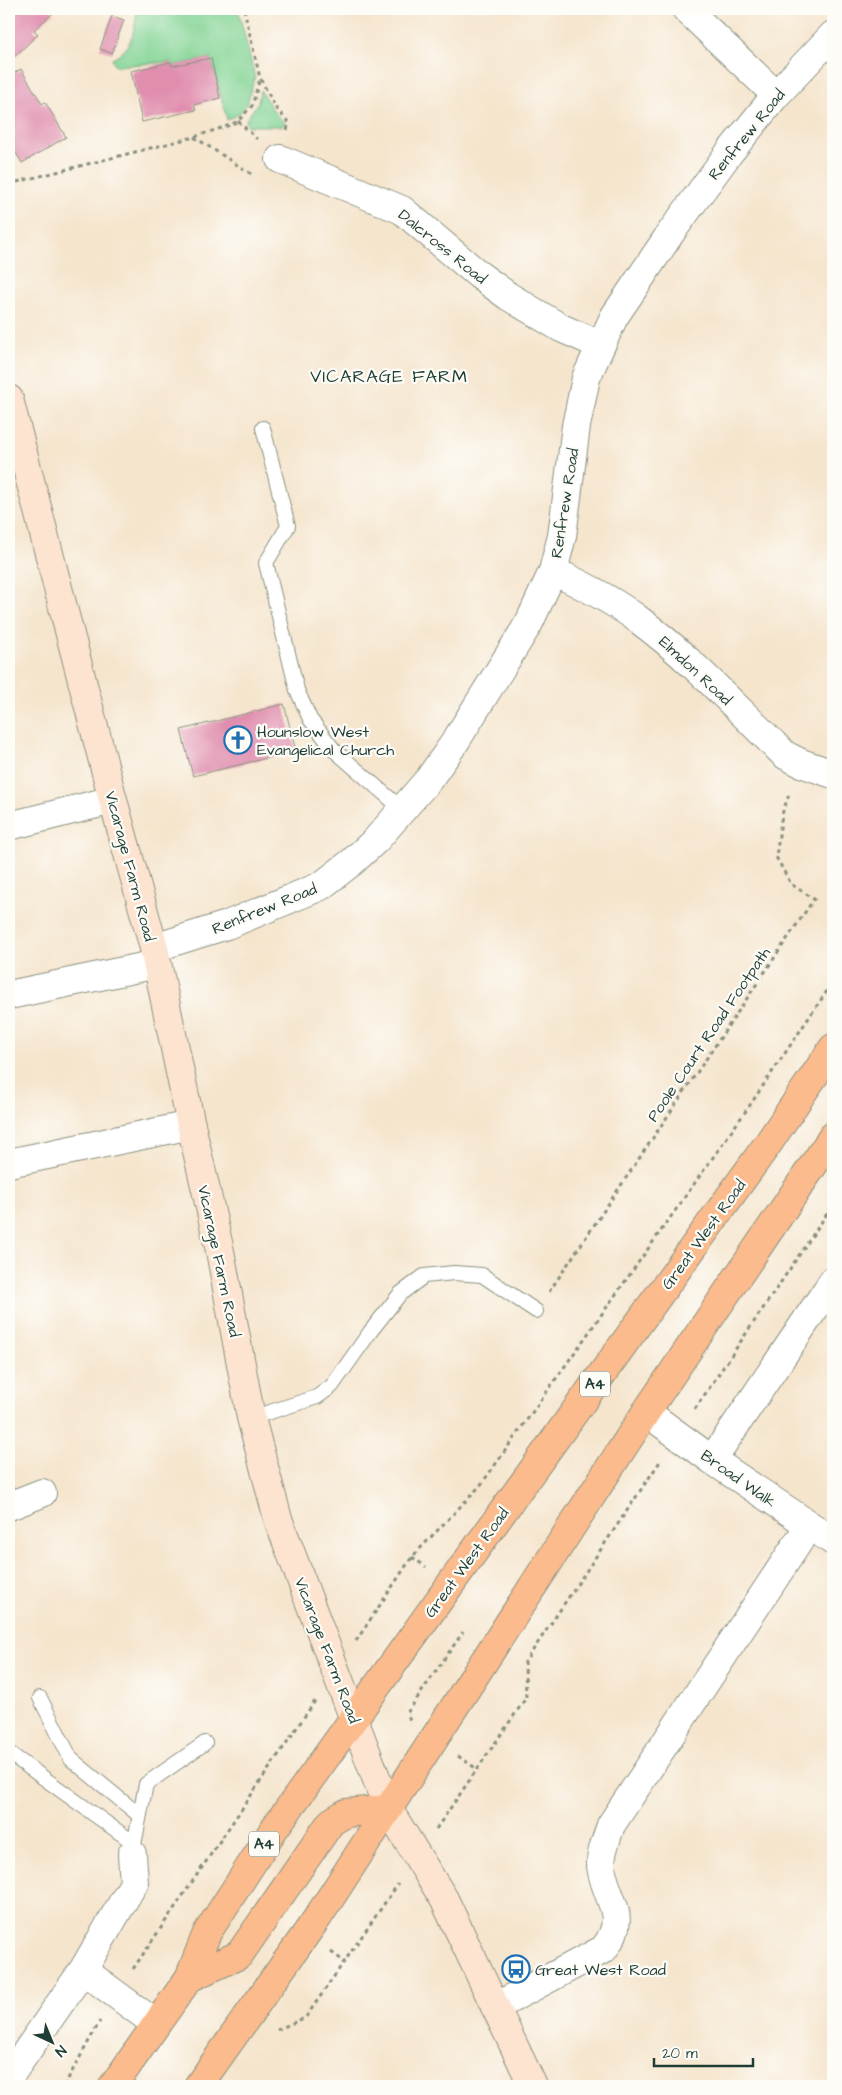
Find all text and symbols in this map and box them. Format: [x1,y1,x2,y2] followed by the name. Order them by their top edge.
[703,85,790,185] street label: Renfrew Road
[393,204,491,289] street label: Dalcross Road
[310,364,468,389] district label: VICARAGE FARM
[545,447,585,560] street label: Renfrew Road
[654,631,737,710] street label: Elmdon Road
[257,721,394,762] place label: Hounslow West Evangelical Church
[223,725,253,755] church icon: Hounslow West Evangelical Church
[98,789,161,944] street label: Vicarage Farm Road
[209,878,320,940] street label: Renfrew Road
[642,943,776,1126] street label: Poole Court Road Footpath
[656,1175,751,1294] street label: Great West Road
[191,1183,246,1339] street label: Vicarage Farm Road
[580,1372,610,1396] road number: A4
[696,1445,781,1513] street label: Broad Walk
[419,1503,514,1622] street label: Great West Road
[288,1574,365,1727] street label: Vicarage Farm Road
[249,1832,279,1856] road number: A4
[501,1954,531,1984] bus stop icon: Great West Road
[535,1959,666,1981] place label: Great West Road
[28,2018,78,2068] north arrow
[654,2035,753,2067] scale bar
[50,2040,70,2061] text: N
[662,2043,698,2064] text: 20 m

